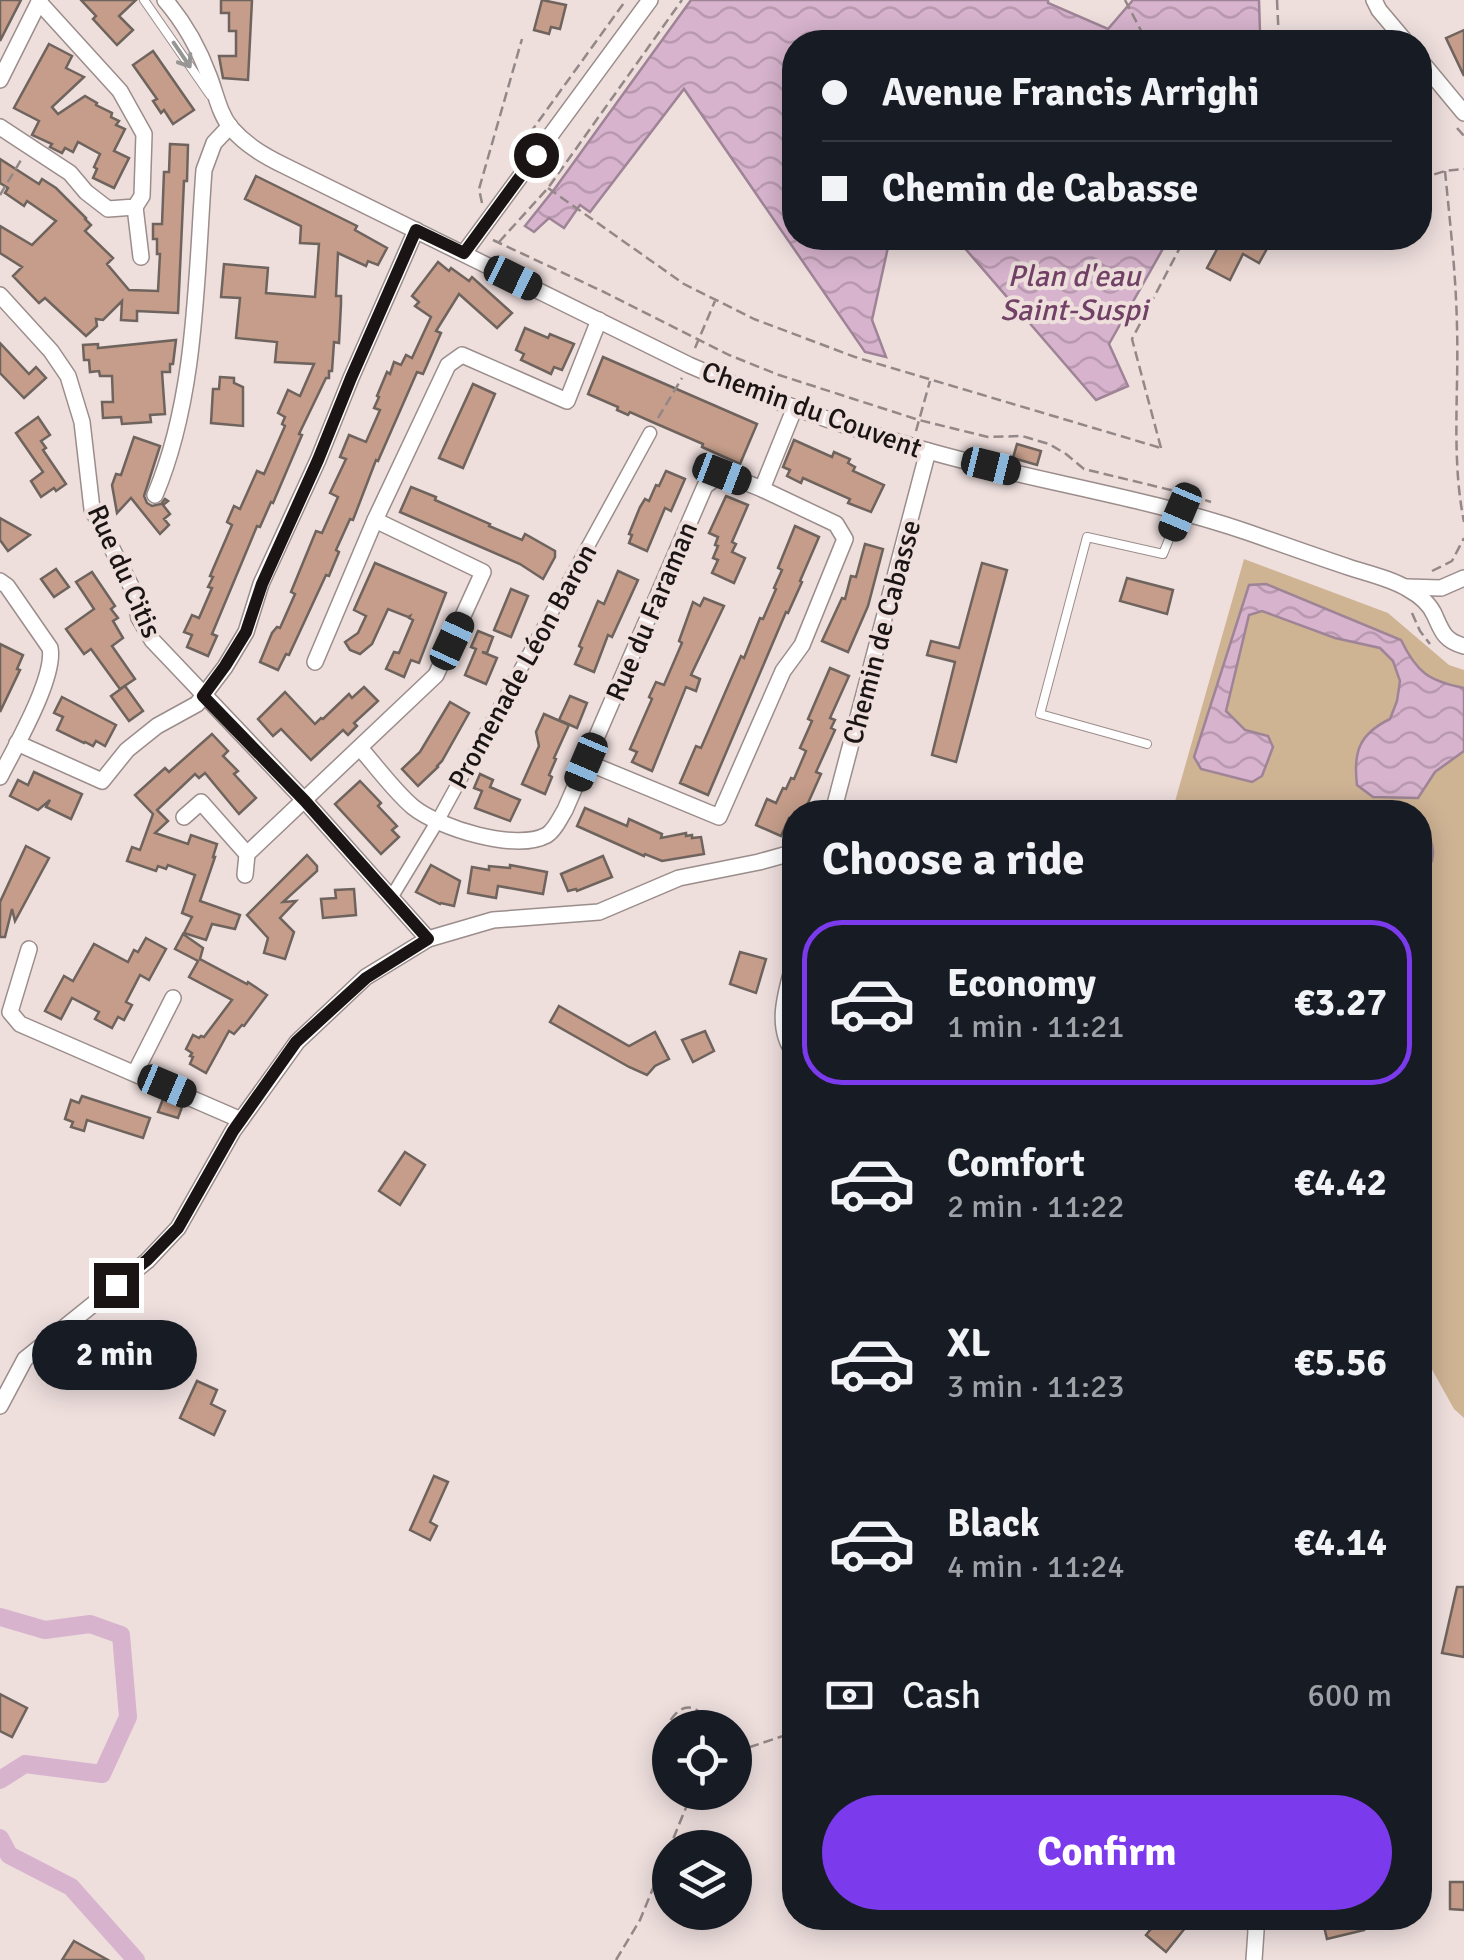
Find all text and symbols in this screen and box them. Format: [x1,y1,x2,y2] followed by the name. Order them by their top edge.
[171,40,192,68] one-way arrow
[882,69,1259,116] text: Avenue Francis Arrighi
[514,133,559,178] route start
[882,165,1198,212] text: Chemin de Cabasse
[479,251,547,305] car
[1000,258,1151,329] water label: Plan d'eau Saint-Suspi
[697,354,927,466] street label: Chemin du Couvent
[958,444,1024,488] car
[689,449,755,499] car
[1154,479,1206,545] car
[80,500,169,643] street label: Rue du Citis
[599,516,705,706] street label: Rue du Faraman
[836,516,928,748] street label: Chemin de Cabasse
[441,538,604,795] street label: Promenade Léon Baron
[426,607,478,675] car
[560,729,612,795] car
[822,832,1085,887] text: Choose a ride
[827,958,917,1048] icon: car
[947,960,1096,1007] text: Economy
[1294,979,1387,1026] text: €3.27
[947,1007,1125,1046] text: 1 min · 11:21
[134,1060,200,1112] car
[827,1138,917,1228] icon: car
[947,1140,1085,1187] text: Comfort
[1294,1159,1387,1206] text: €4.42
[947,1187,1125,1226] text: 2 min · 11:22
[94,1263,139,1308] route end
[827,1318,917,1408] icon: car
[34,1320,198,1390] callout: 2 min
[947,1320,990,1367] text: XL
[76,1335,153,1374] text: 2 min
[1294,1339,1387,1386] text: €5.56
[947,1367,1125,1406] text: 3 min · 11:23
[827,1498,917,1588] icon: car
[947,1500,1040,1547] text: Black
[1294,1519,1387,1566] text: €4.14
[947,1547,1125,1586] text: 4 min · 11:24
[822,1668,877,1723] icon: cash
[902,1672,981,1719] text: Cash
[1308,1676,1392,1715] text: 600 m
[652,1710,752,1930] map controls
[652,1710,752,1810] button: locate
[822,1795,1392,1910] button: Confirm
[652,1830,752,1930] button: layers

